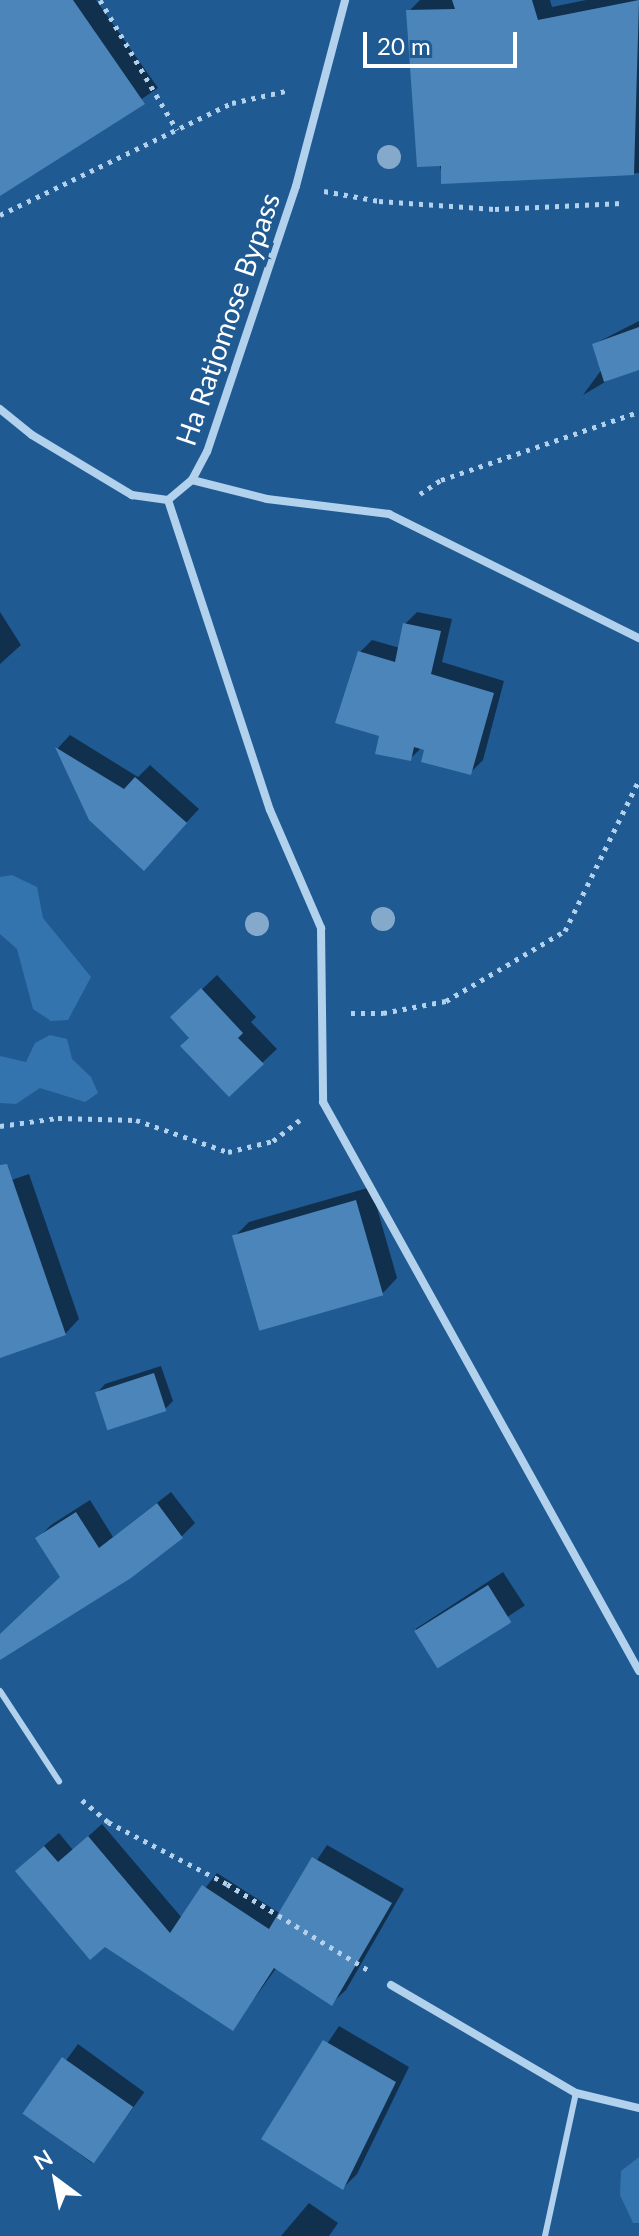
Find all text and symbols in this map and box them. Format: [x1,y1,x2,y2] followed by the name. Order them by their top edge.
[367,16,521,66] scale bar
[377,31,431,60] text: 20 m
[168,188,286,450] street label: Ha Ratjomose Bypass
[16,2140,96,2220] north arrow
[29,2143,57,2175] text: N

